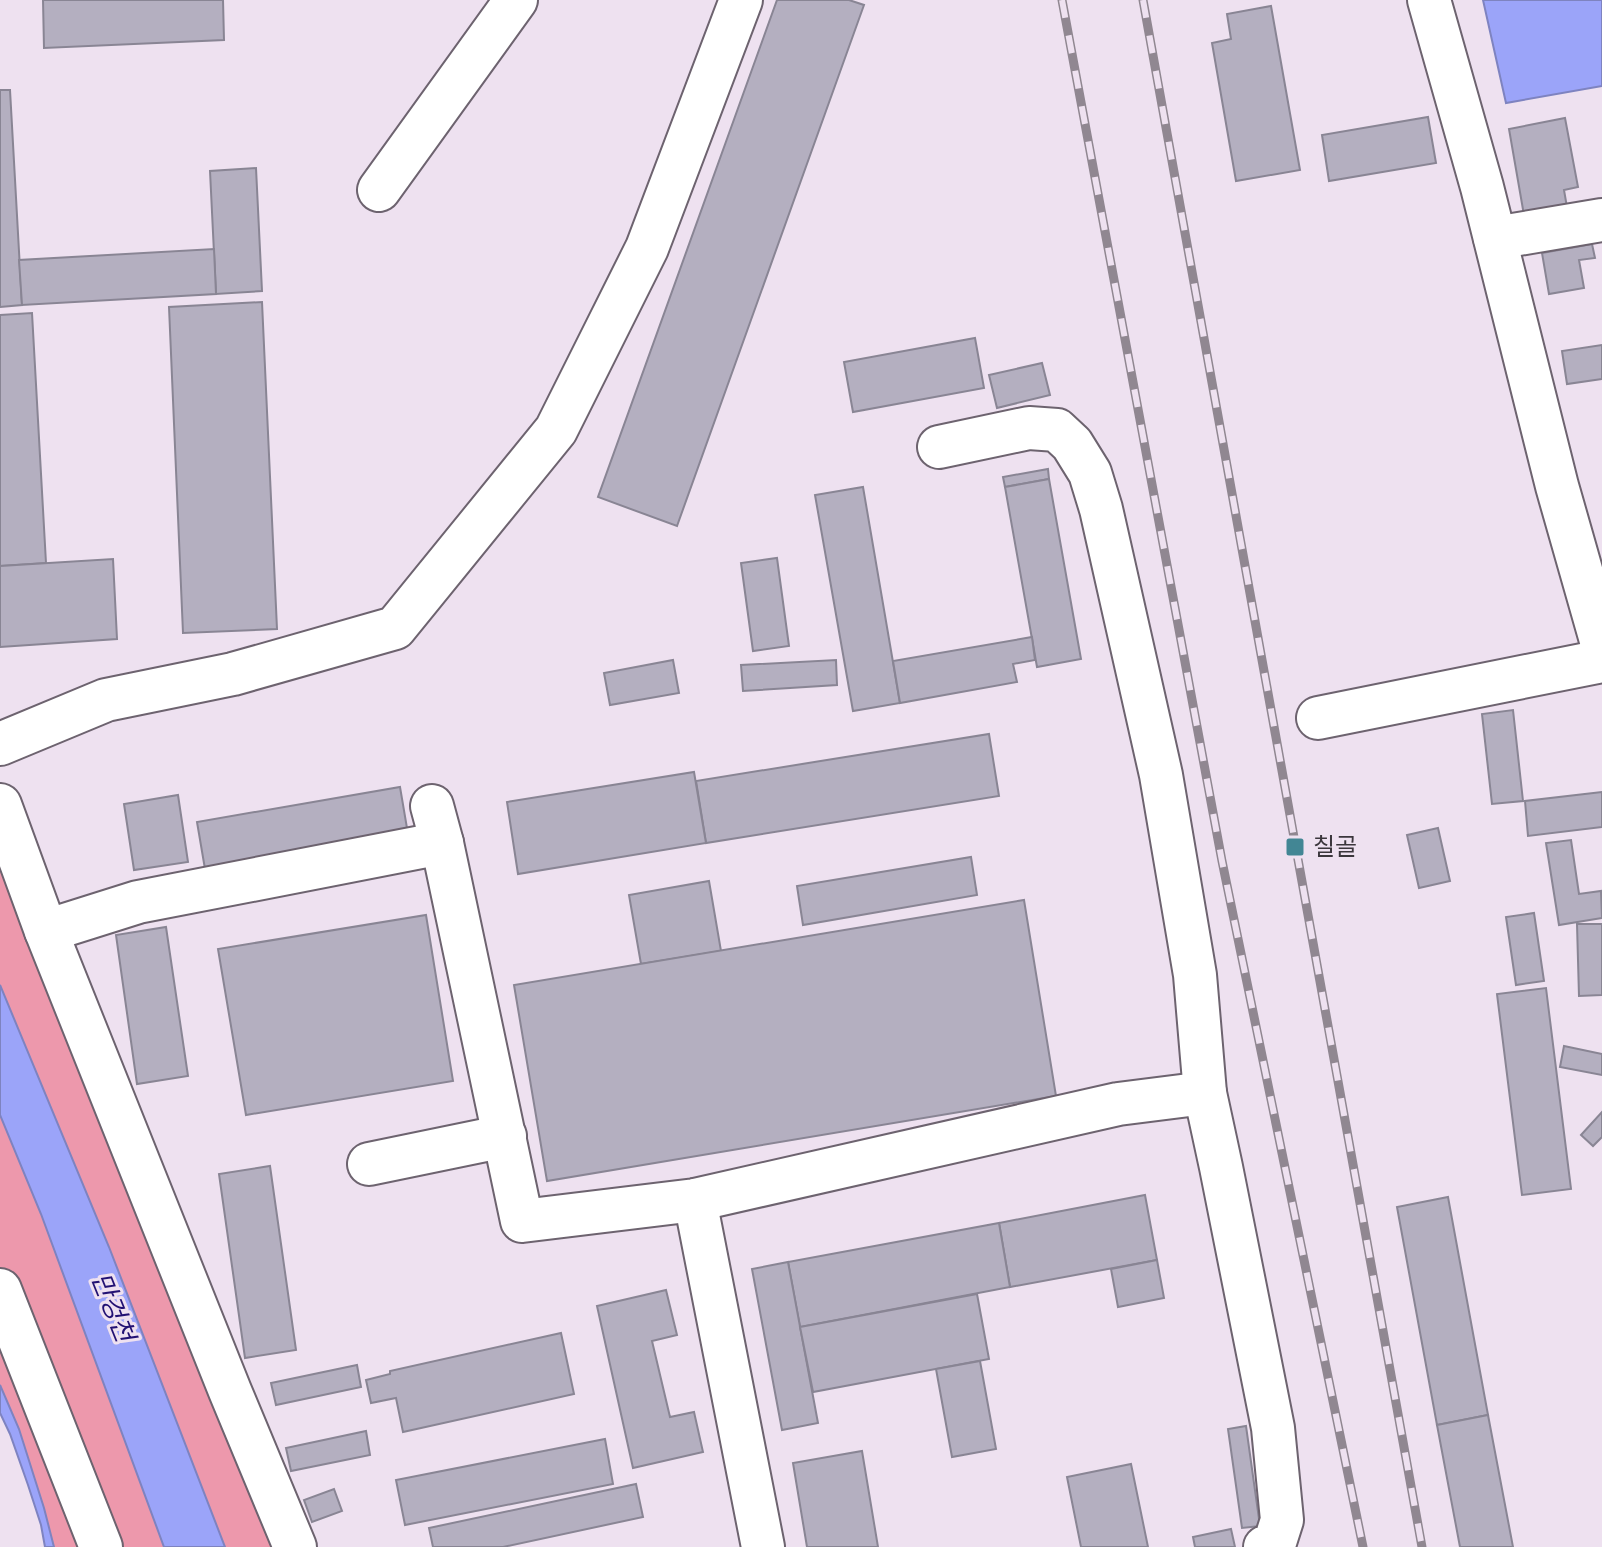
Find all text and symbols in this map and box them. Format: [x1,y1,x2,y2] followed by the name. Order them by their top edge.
[1313,831,1357,862] place label: 칠골
[1284,836,1306,858] marker: 칠골
[84,1267,143,1349] water label: 만겅천

